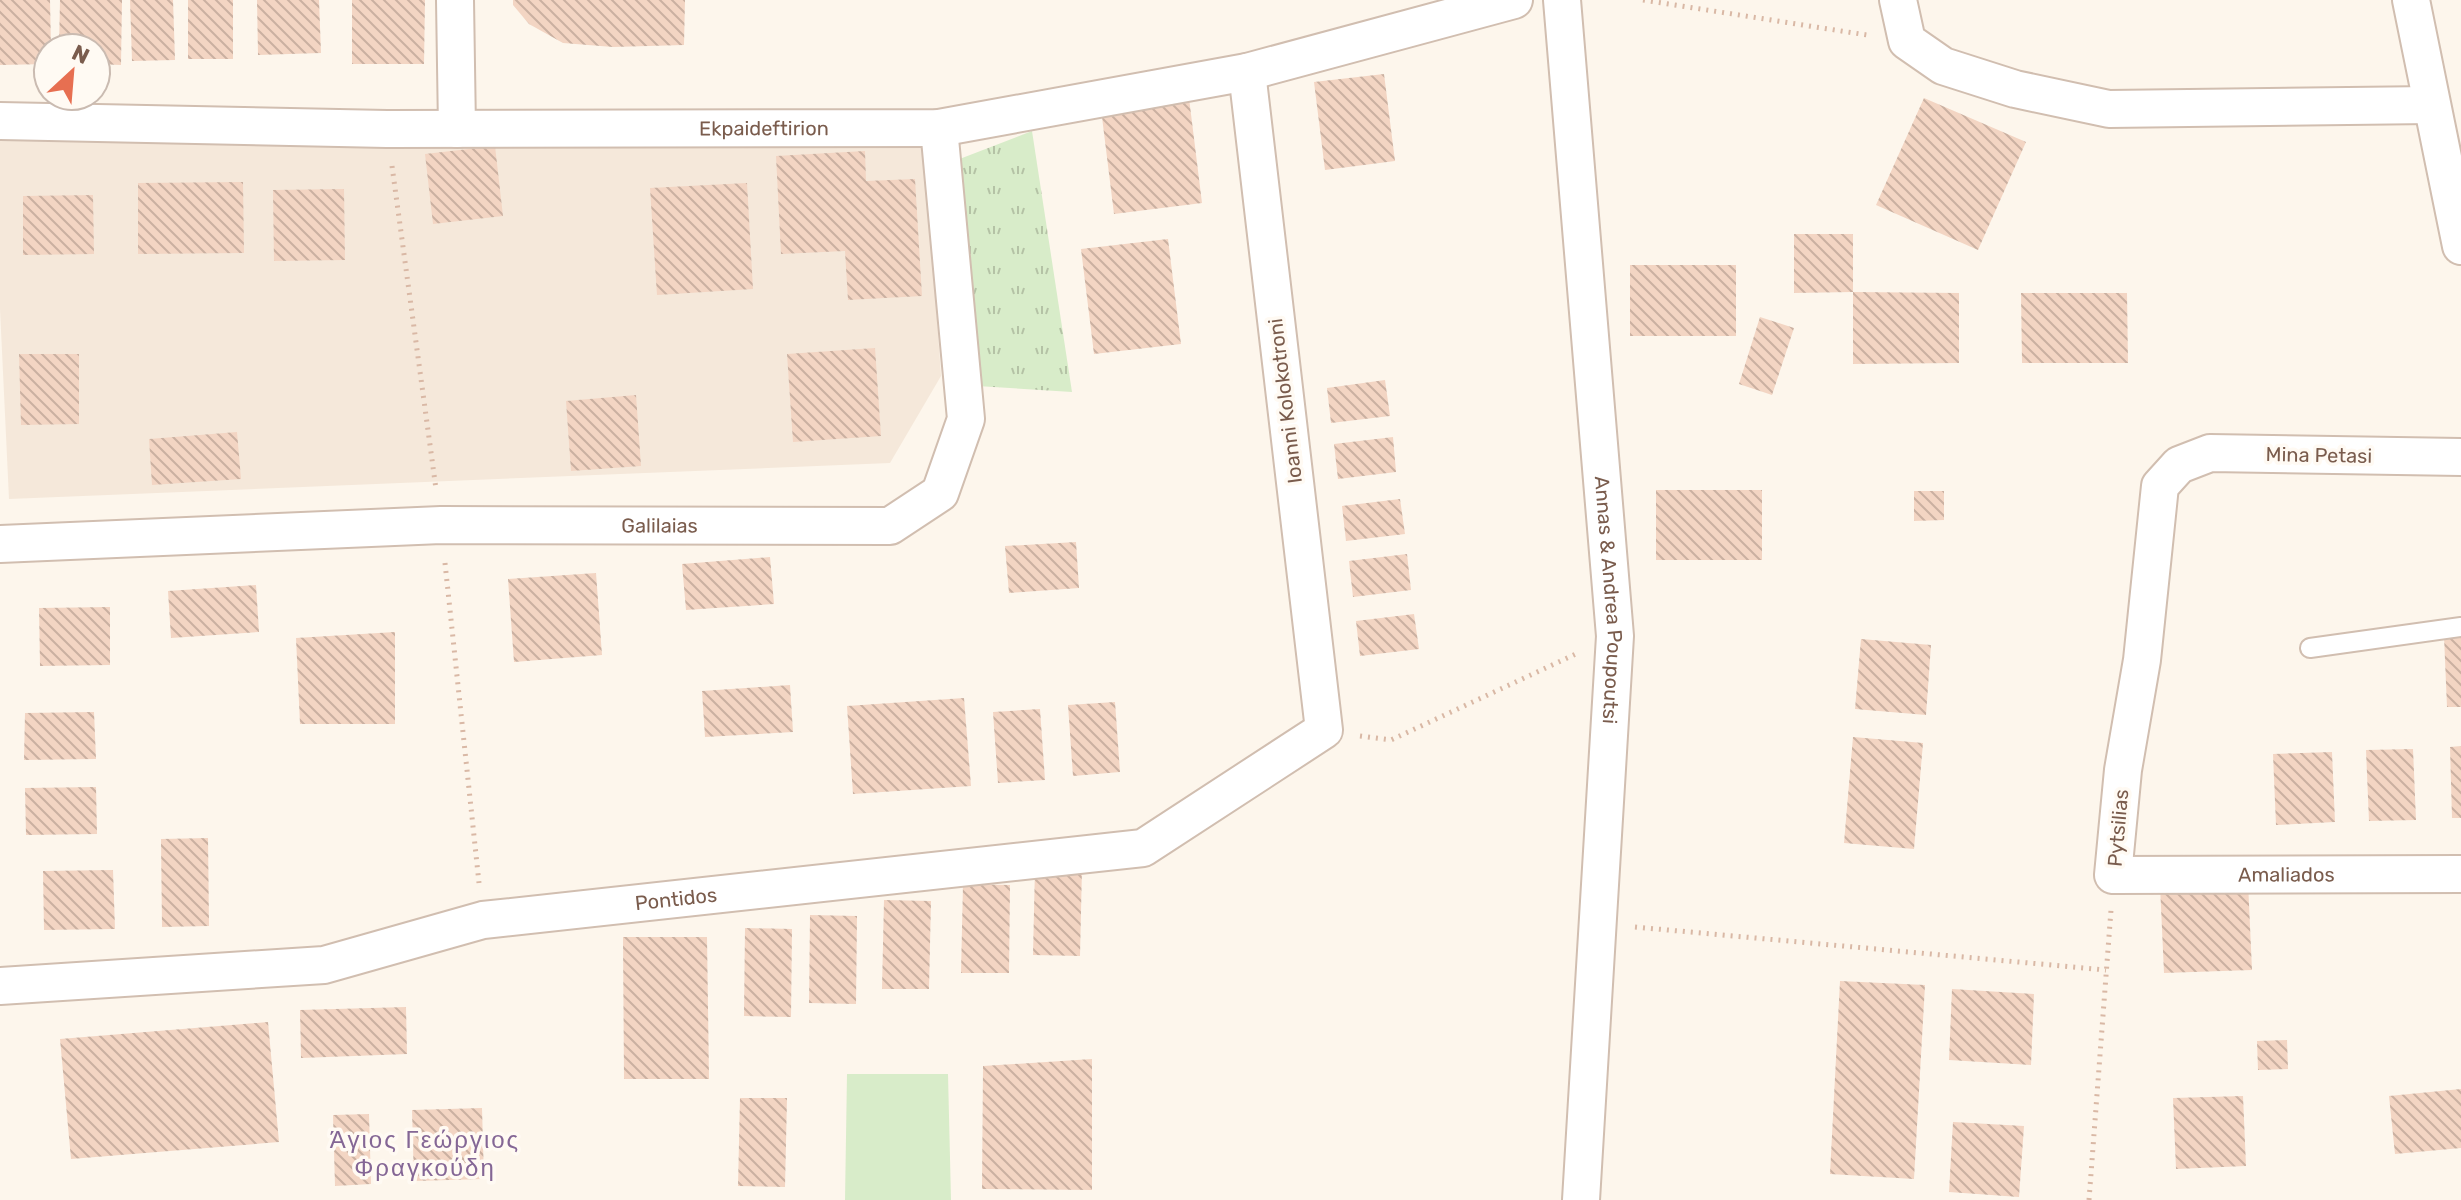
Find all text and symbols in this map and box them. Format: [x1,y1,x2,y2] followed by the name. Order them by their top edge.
[32,32,112,112] north arrow
[68,39,94,70] text: N
[699,116,829,140] street label: Ekpaideftirion
[1263,317,1307,485] street label: Ioanni Kolokotroni
[2266,442,2372,468] street label: Mina Petasi
[1590,475,1628,725] street label: Annas & Andrea Poupoutsi
[621,513,698,538] street label: Galilaias
[2103,788,2133,868] street label: Pytsilias
[2238,862,2335,887] street label: Amaliados
[634,883,718,915] street label: Pontidos
[330,1126,520,1182] district label: Άγιος Γεώργιος Φραγκούδη

